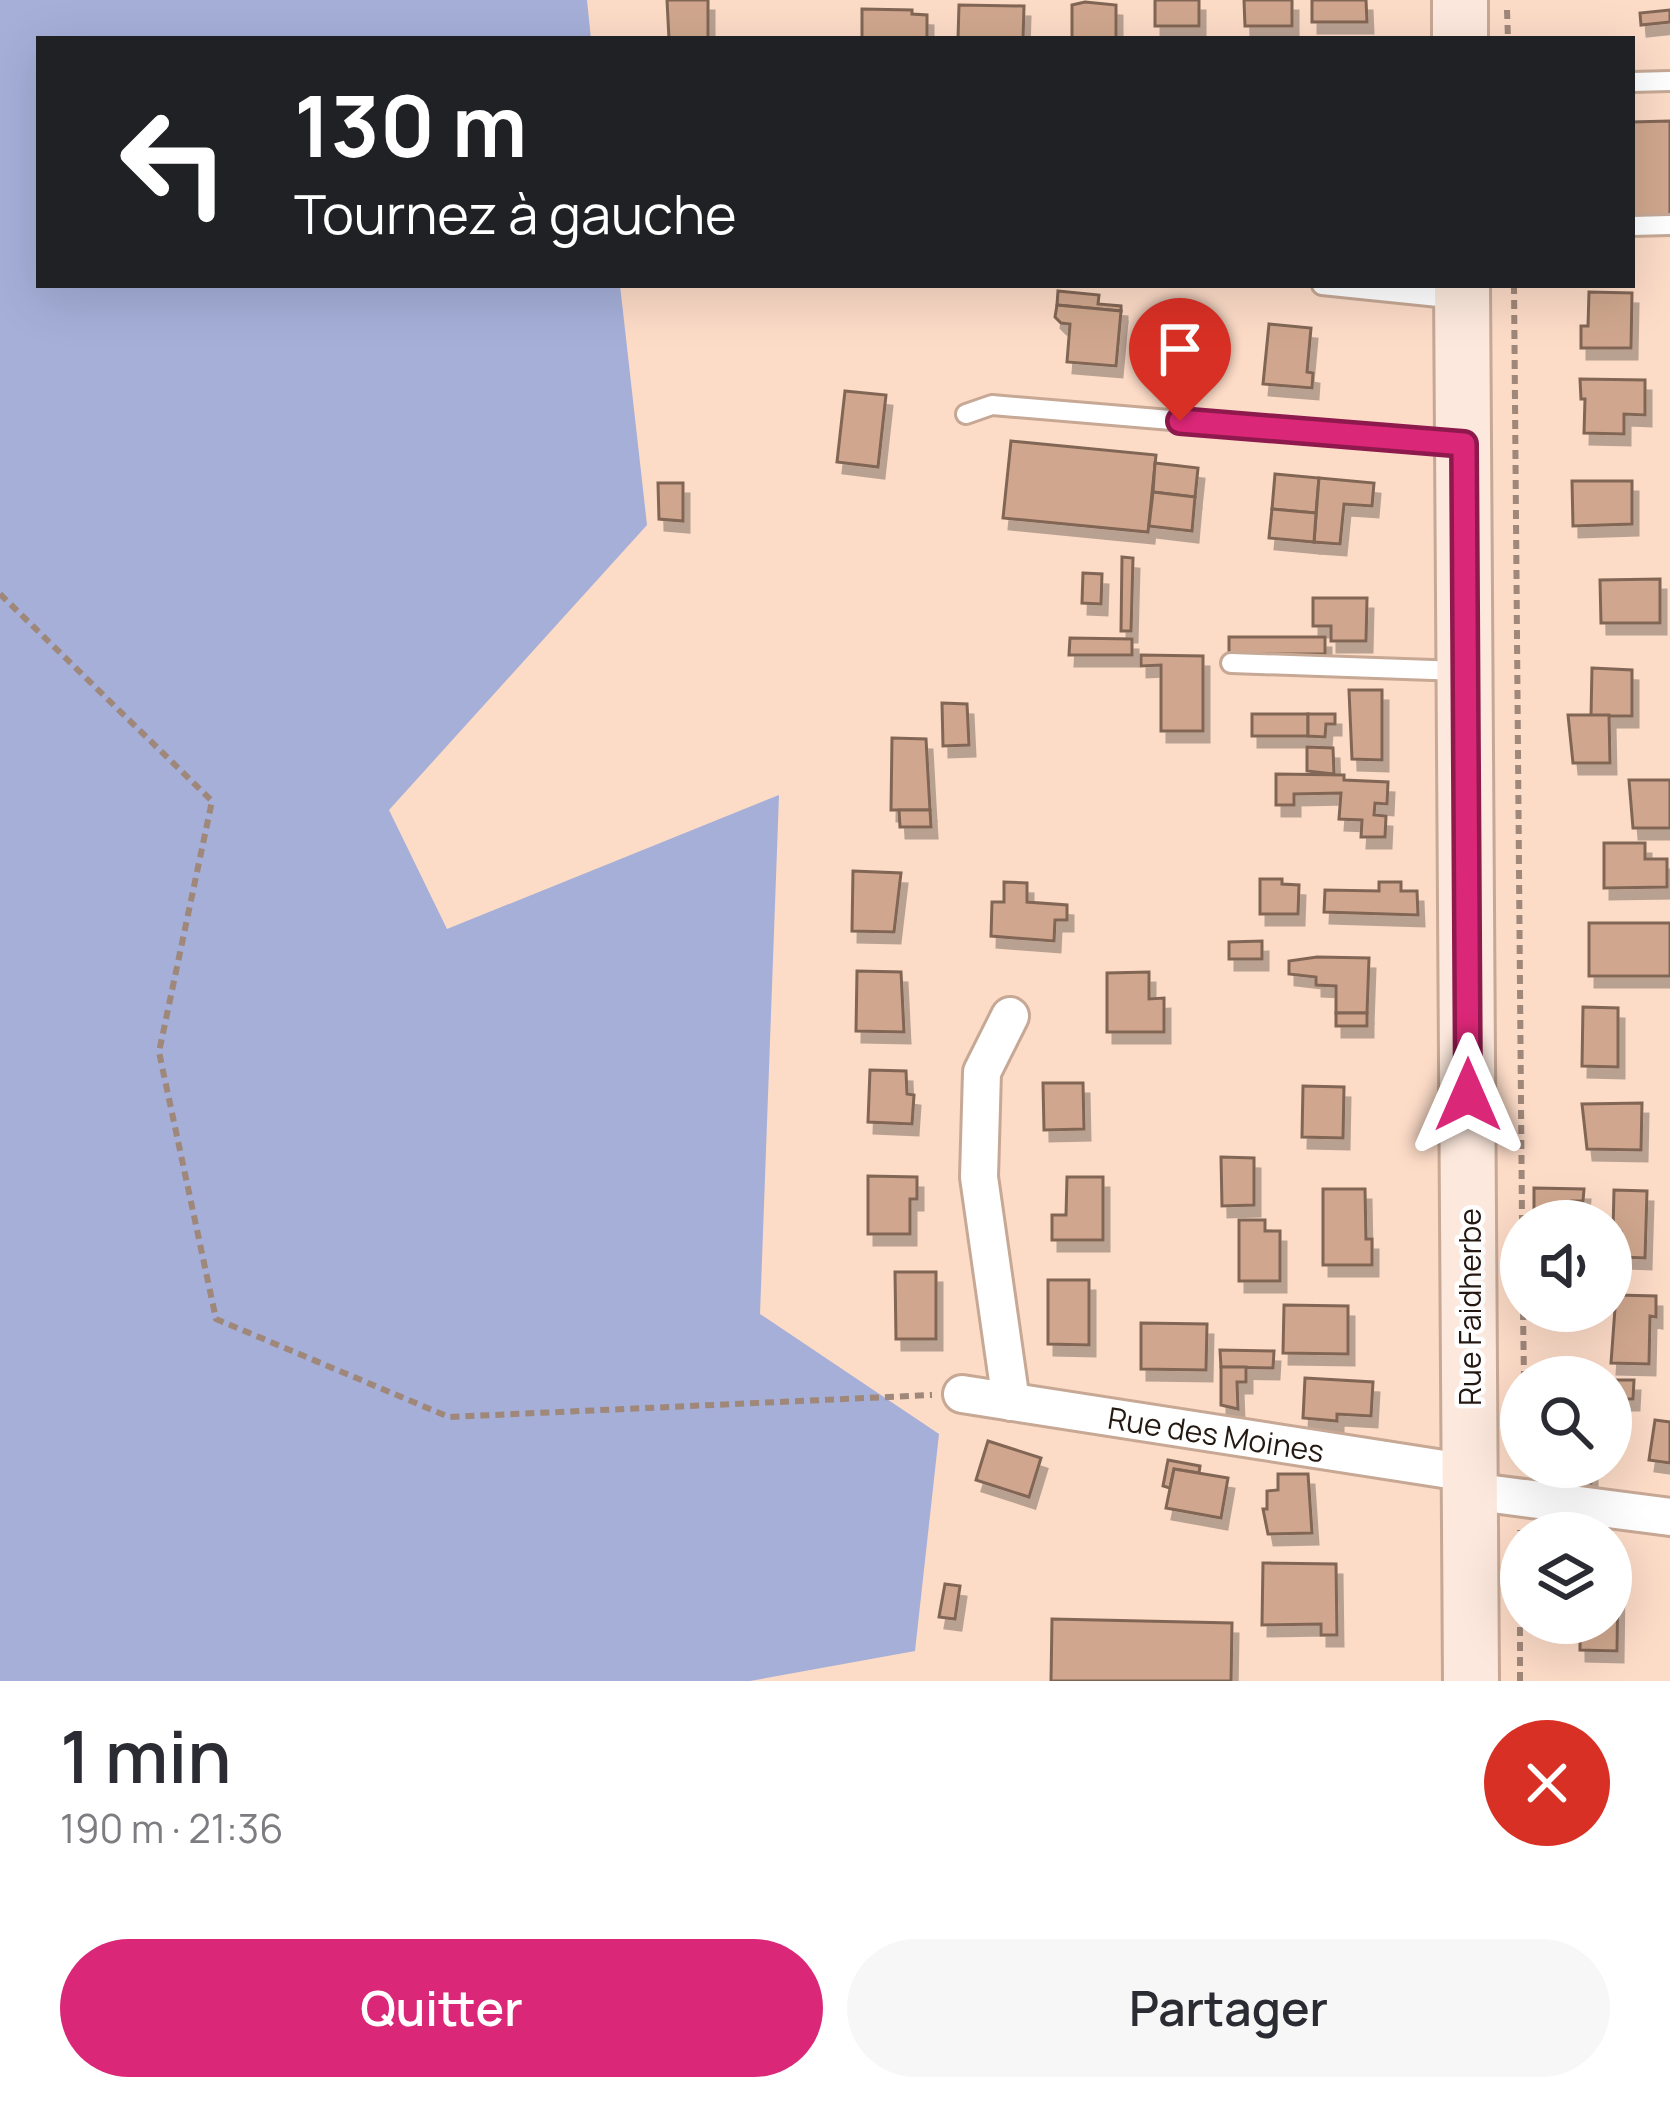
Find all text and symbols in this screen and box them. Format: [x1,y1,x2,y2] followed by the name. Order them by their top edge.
[294,67,527,182] text: 130 m
[96,84,252,240] icon: left
[294,176,737,250] text: Tournez à gauche
[1129,298,1231,421] pin
[1147,316,1213,382] icon: arrive
[1405,1032,1531,1158] position arrow
[1500,1200,1632,1644] map controls
[1500,1200,1632,1332] button: sound
[1449,1208,1490,1406] street label: Rue Faidherbe
[1500,1356,1632,1488] button: search
[1105,1397,1327,1471] street label: Rue des Moines
[1500,1512,1632,1644] button: layers
[60,1706,232,1805] text: 1 min
[1484,1720,1610,1846] button: close
[60,1801,283,1855] text: 190 m · 21:36
[60,1939,823,2077] button: Quitter
[847,1939,1610,2077] button: Partager

